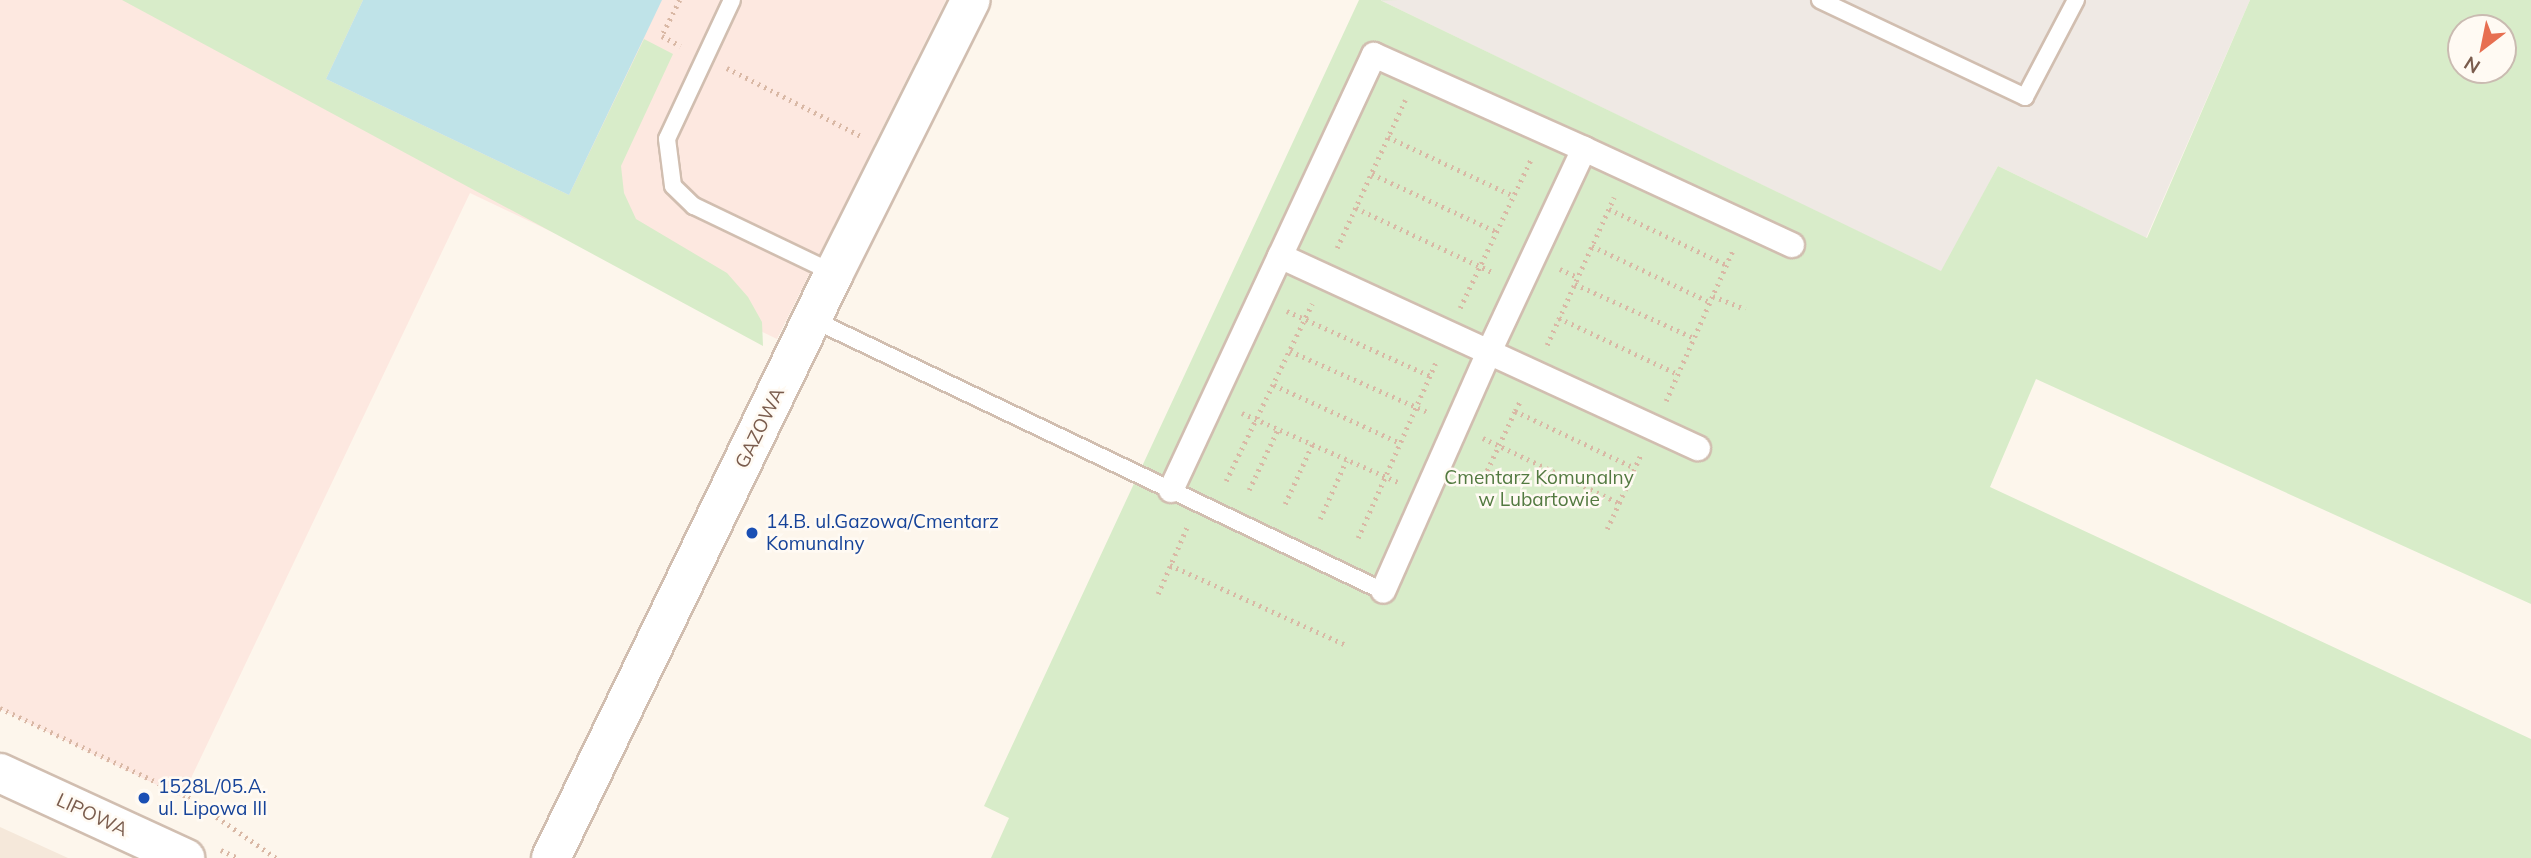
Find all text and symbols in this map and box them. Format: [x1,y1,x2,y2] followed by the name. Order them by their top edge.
[2447,14,2517,84] north arrow
[2459,51,2484,79] text: N
[731,384,789,472] street label: GAZOWA
[1444,467,1634,511] park label: Cmentarz Komunalny w Lubartowie
[766,511,999,555] place label: 14.B. ul.Gazowa/Cmentarz Komunalny
[744,525,760,541] marker: 14.B. ul.Gazowa/Cmentarz Komunalny
[158,776,267,820] place label: 1528L/05.A. ul. Lipowa III
[53,789,131,841] street label: LIPOWA
[136,790,152,806] marker: 1528L/05.A. ul. Lipowa III

